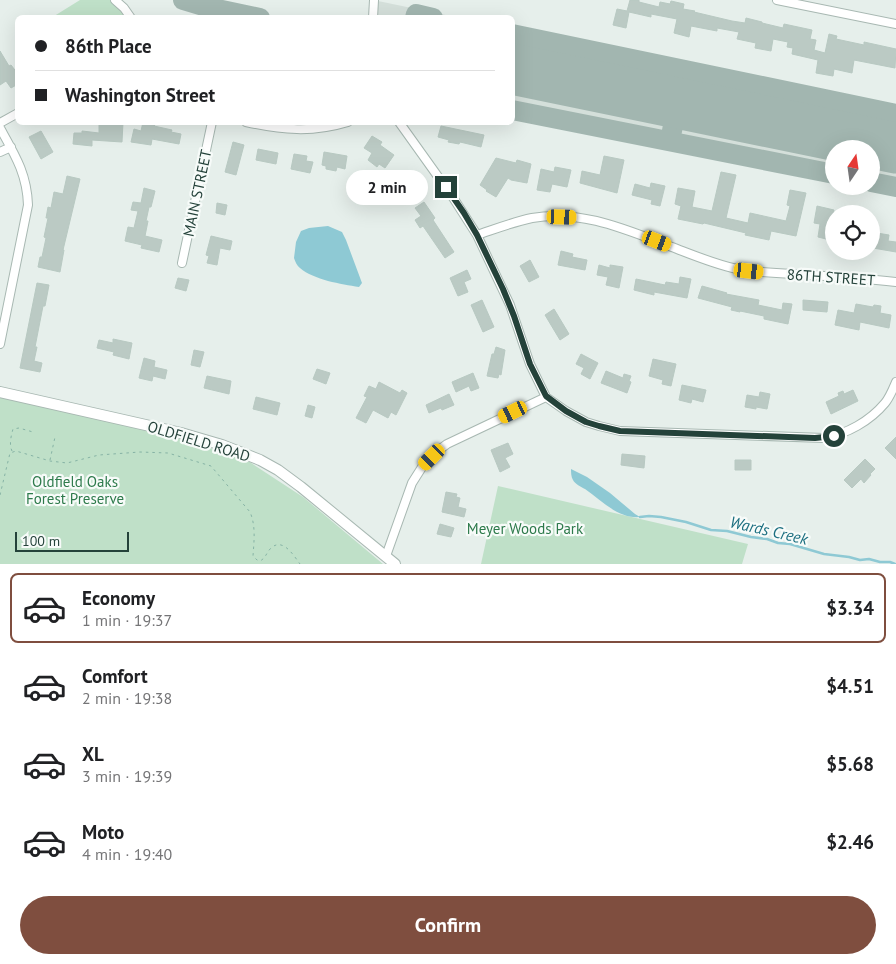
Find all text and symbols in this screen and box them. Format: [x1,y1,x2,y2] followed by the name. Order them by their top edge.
[65,34,152,58] text: 86th Place
[65,83,215,107] text: Washington Street
[825,140,880,195] north arrow
[825,140,880,260] map controls
[178,147,216,238] street label: MAIN STREET
[346,170,428,204] callout: 2 min
[435,176,457,198] route end
[367,177,407,197] text: 2 min
[825,205,880,260] button: locate
[546,209,577,225] car
[640,229,673,253] car
[733,262,764,280] car
[786,264,876,290] street label: 86TH STREET
[496,399,529,425] car
[145,416,253,466] street label: OLDFIELD ROAD
[823,425,845,447] route start
[416,441,447,473] car
[26,472,124,508] park label: Oldfield Oaks Forest Preserve
[728,511,811,549] water label: Wards Creek
[467,519,584,538] park label: Meyer Woods Park
[15,529,129,552] scale bar
[22,532,60,550] text: 100 m
[22,586,67,631] icon: car
[82,586,155,610] text: Economy
[826,596,874,620] text: $3.34
[82,610,172,630] text: 1 min · 19:37
[22,664,67,709] icon: car
[82,664,148,688] text: Comfort
[826,674,874,698] text: $4.51
[82,688,172,708] text: 2 min · 19:38
[22,742,67,787] icon: car
[82,742,104,766] text: XL
[826,752,874,776] text: $5.68
[82,766,172,786] text: 3 min · 19:39
[22,820,67,865] icon: car
[82,820,124,844] text: Moto
[826,830,874,854] text: $2.46
[82,844,172,864] text: 4 min · 19:40
[20,896,876,954] button: Confirm

